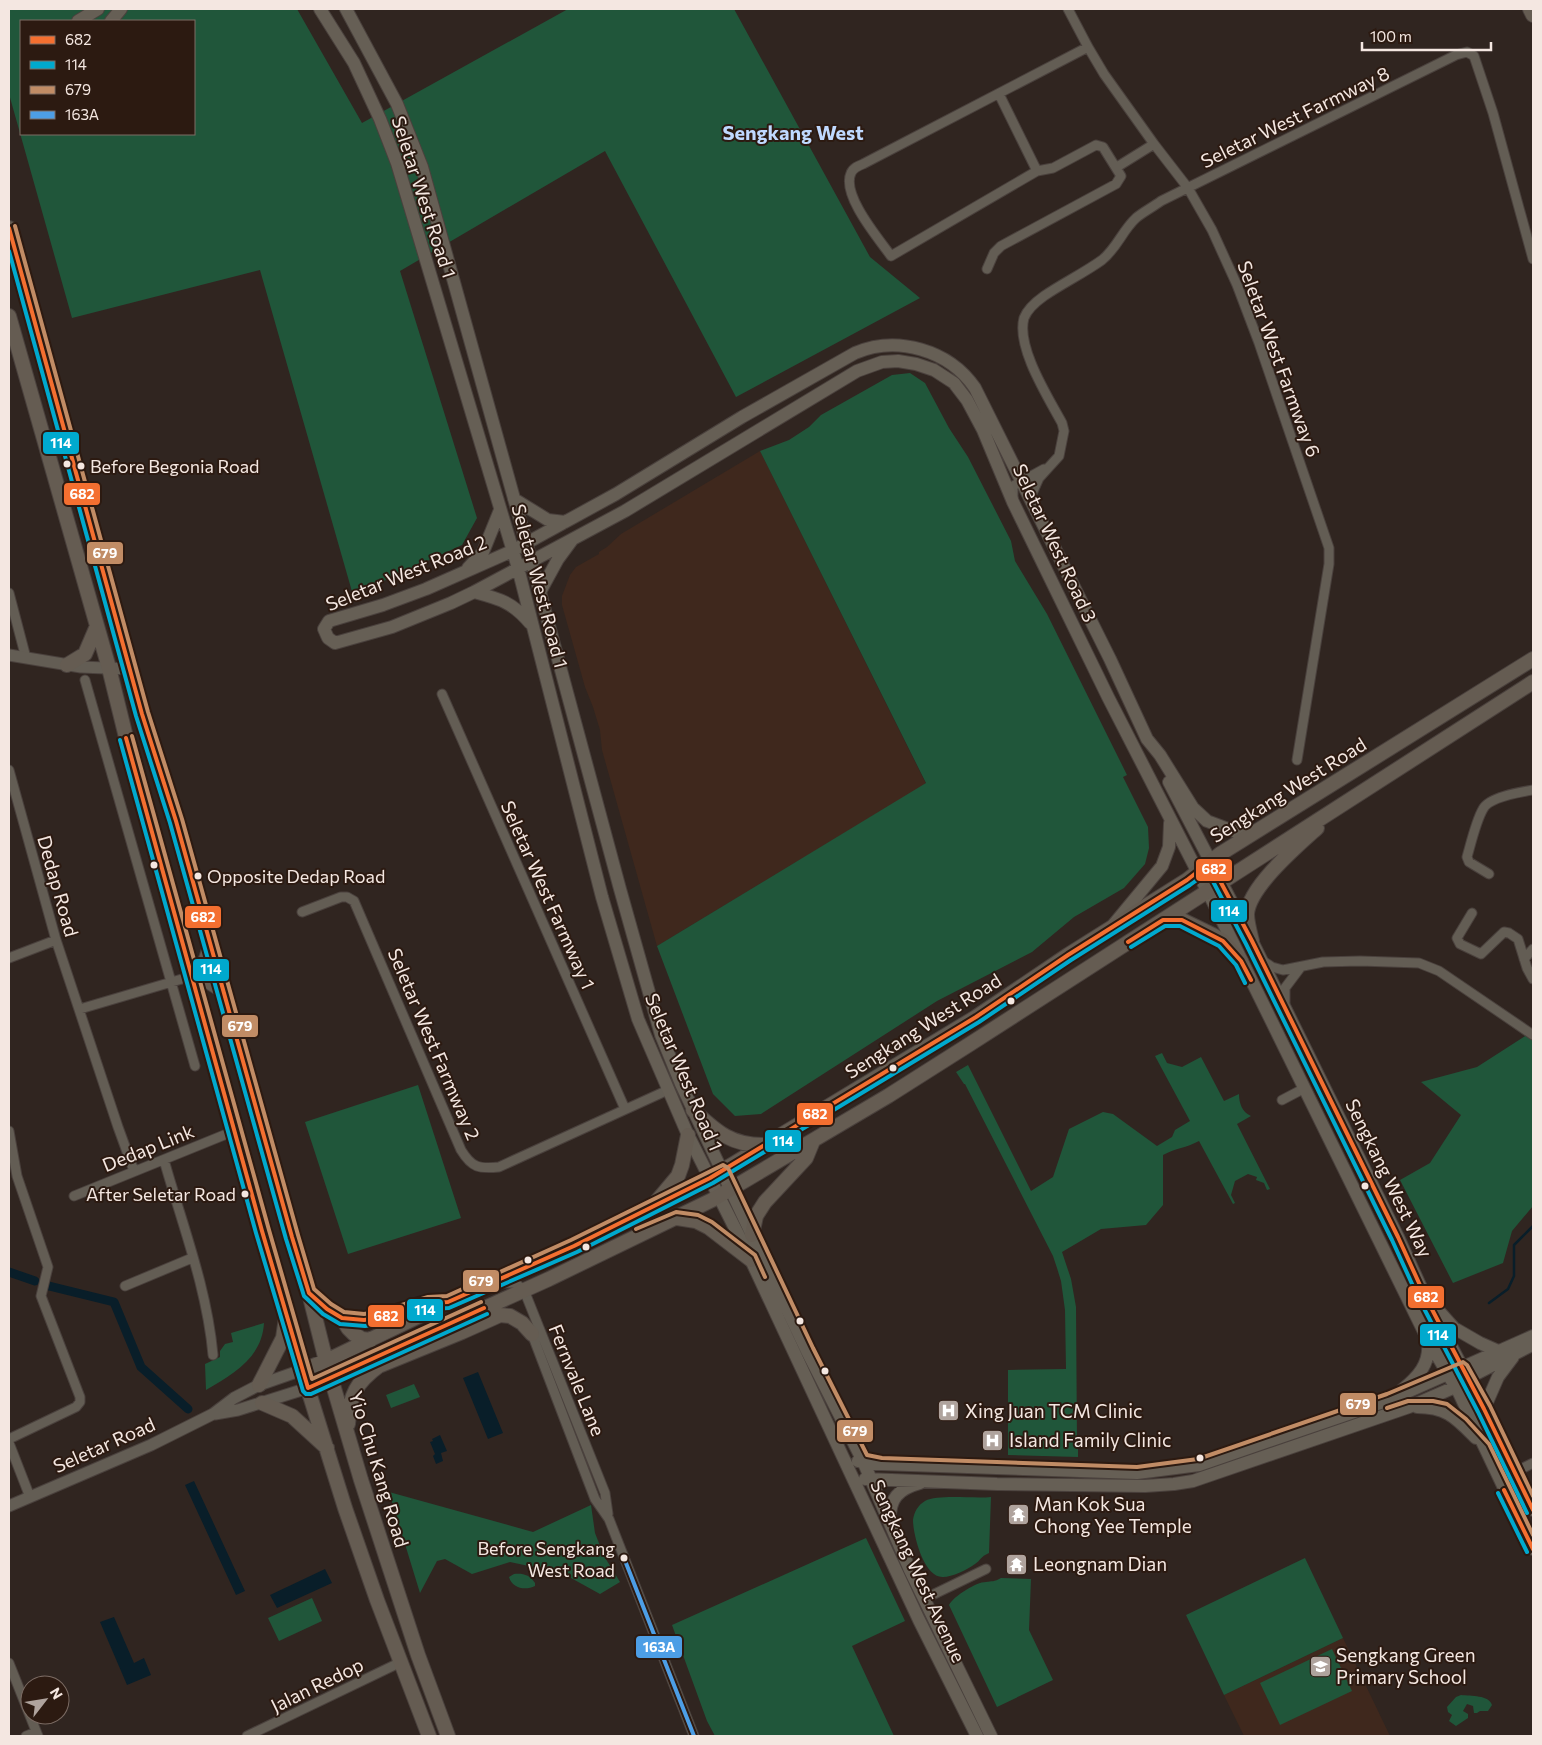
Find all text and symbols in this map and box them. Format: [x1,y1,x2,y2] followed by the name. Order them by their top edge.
[20,20,195,135] legend
[1362,20,1491,52] scale bar
[1370,27,1412,45] text: 100 m
[65,30,92,48] text: 682
[65,55,87,73] text: 114
[1197,61,1393,172] street label: Seletar West Farmway 8
[65,80,91,98] text: 679
[65,105,99,123] text: 163A
[387,113,462,281] street label: Seletar West Road 1
[722,120,864,144] district label: Sengkang West
[1233,258,1326,460] street label: Seletar West Farmway 6
[42,431,80,455] line badge: 114
[50,434,72,451] text: 114
[90,455,260,477] place label: Before Begonia Road
[62,459,72,469] unlabelled marker
[1009,460,1102,625] street label: Seletar West Road 3
[76,461,86,471] marker: Before Begonia Road
[63,482,101,506] line badge: 682
[69,485,95,502] text: 682
[507,501,573,670] street label: Seletar West Road 1
[322,530,490,615] street label: Seletar West Road 2
[86,541,124,565] line badge: 679
[93,544,118,561] text: 679
[1205,732,1370,847] street label: Sengkang West Road
[497,797,600,993] street label: Seletar West Farmway 1
[33,833,84,939] street label: Dedap Road
[1195,858,1233,882] line badge: 682
[149,860,159,870] unlabelled marker
[1201,860,1227,877] text: 682
[207,865,385,887] place label: Opposite Dedap Road
[193,871,203,881] marker: Opposite Dedap Road
[1210,899,1248,923] line badge: 114
[1218,902,1240,919] text: 114
[184,905,222,929] line badge: 682
[190,908,216,925] text: 682
[384,944,485,1143] street label: Seletar West Farmway 2
[192,958,230,982] line badge: 114
[200,960,222,977] text: 114
[840,968,1005,1083] street label: Sengkang West Road
[641,989,728,1154] street label: Seletar West Road 1
[1006,996,1016,1006] unlabelled marker
[221,1014,259,1038] line badge: 679
[228,1017,253,1034] text: 679
[888,1063,898,1073] unlabelled marker
[1341,1095,1438,1261] street label: Sengkang West Way
[796,1102,834,1126] line badge: 682
[802,1105,828,1122] text: 682
[99,1119,197,1176] street label: Dedap Link
[764,1129,802,1153] line badge: 114
[772,1132,794,1149] text: 114
[1360,1181,1370,1191] unlabelled marker
[86,1183,236,1205] place label: After Seletar Road
[240,1189,250,1199] marker: After Seletar Road
[581,1242,591,1252] unlabelled marker
[523,1255,533,1265] unlabelled marker
[462,1269,500,1293] line badge: 679
[469,1272,494,1289] text: 679
[1407,1285,1445,1309] line badge: 682
[1413,1288,1439,1305] text: 682
[406,1298,444,1322] line badge: 114
[414,1301,436,1318] text: 114
[367,1304,405,1328] line badge: 682
[373,1307,399,1324] text: 682
[795,1316,805,1326] unlabelled marker
[545,1321,610,1439] street label: Fernvale Lane
[1419,1323,1457,1347] line badge: 114
[1427,1326,1449,1343] text: 114
[820,1366,830,1376] unlabelled marker
[345,1388,414,1550] street label: Yio Chu Kang Road
[1339,1392,1377,1416] line badge: 679
[1346,1395,1371,1412] text: 679
[937,1399,961,1423] hospital icon: Xing Juan TCM Clinic
[965,1399,1143,1422] place label: Xing Juan TCM Clinic
[49,1412,158,1477] street label: Seletar Road
[836,1419,874,1443] line badge: 679
[843,1422,868,1439] text: 679
[981,1428,1005,1452] hospital icon: Island Family Clinic
[1009,1428,1171,1451] place label: Island Family Clinic
[1195,1453,1205,1463] unlabelled marker
[866,1476,971,1666] street label: Sengkang West Avenue
[1034,1492,1192,1537] place label: Man Kok Sua Chong Yee Temple
[1006,1503,1030,1527] temple icon: Man Kok Sua Chong Yee Temple
[477,1537,615,1581] place label: Before Sengkang West Road
[1005,1552,1029,1576] temple icon: Leongnam Dian
[1033,1552,1167,1575] place label: Leongnam Dian
[619,1553,629,1563] marker: Before Sengkang West Road
[635,1635,683,1659] line badge: 163A
[643,1638,675,1655] text: 163A
[1336,1643,1476,1688] place label: Sengkang Green Primary School
[267,1652,367,1717] street label: Jalan Redop
[1308,1654,1332,1678] school or university icon: Sengkang Green Primary School
[20,1675,70,1725] north arrow
[47,1684,67,1702] text: N

